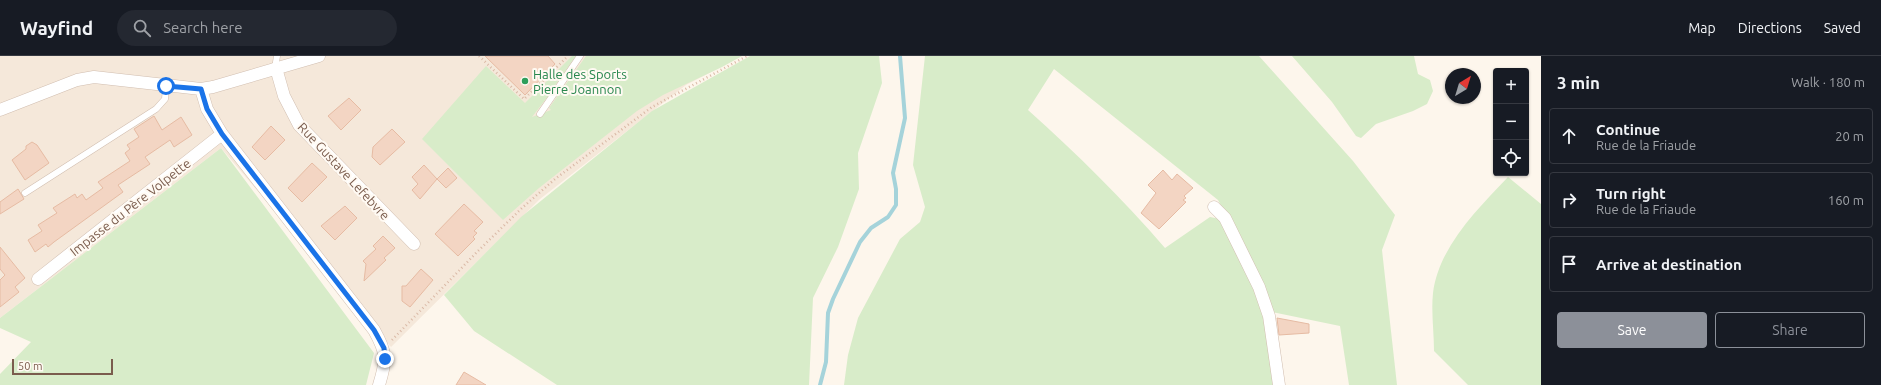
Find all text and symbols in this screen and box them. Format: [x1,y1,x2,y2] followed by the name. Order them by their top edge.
[117,10,397,46] search box
[20,17,93,39] text: Wayfind
[131,17,153,39] icon: search
[163,19,242,36] text: Search here
[1688,20,1716,36] text: Map
[1738,20,1802,36] text: Directions
[1824,20,1861,36] text: Saved
[533,67,627,96] place label: Halle des Sports Pierre Joannon
[1445,68,1481,104] north arrow
[1493,68,1529,176] map controls
[1493,68,1529,104] button: +
[1557,73,1600,92] text: 3 min
[1791,75,1865,89] text: Walk · 180 m
[520,76,530,86] marker: Halle des Sports Pierre Joannon
[157,77,175,95] route start
[1493,104,1529,140] button: −
[295,120,393,222] street label: Rue Gustave Lefebvre
[1596,121,1660,138] text: Continue
[1558,125,1580,147] icon: ahead
[1835,129,1864,143] text: 20 m
[1596,138,1696,152] text: Rue de la Friaude
[1493,140,1529,176] button: locate
[67,156,193,258] street label: Impasse du Père Volpette
[1596,185,1666,202] text: Turn right
[1558,189,1580,211] icon: right
[1828,193,1864,207] text: 160 m
[1596,202,1696,216] text: Rue de la Friaude
[1558,253,1580,275] icon: arrive
[1596,256,1742,273] text: Arrive at destination
[1557,312,1707,348] button: Save
[1715,312,1865,348] button: Share
[376,350,394,368] route end
[12,357,113,376] scale bar
[18,360,42,372] text: 50 m

